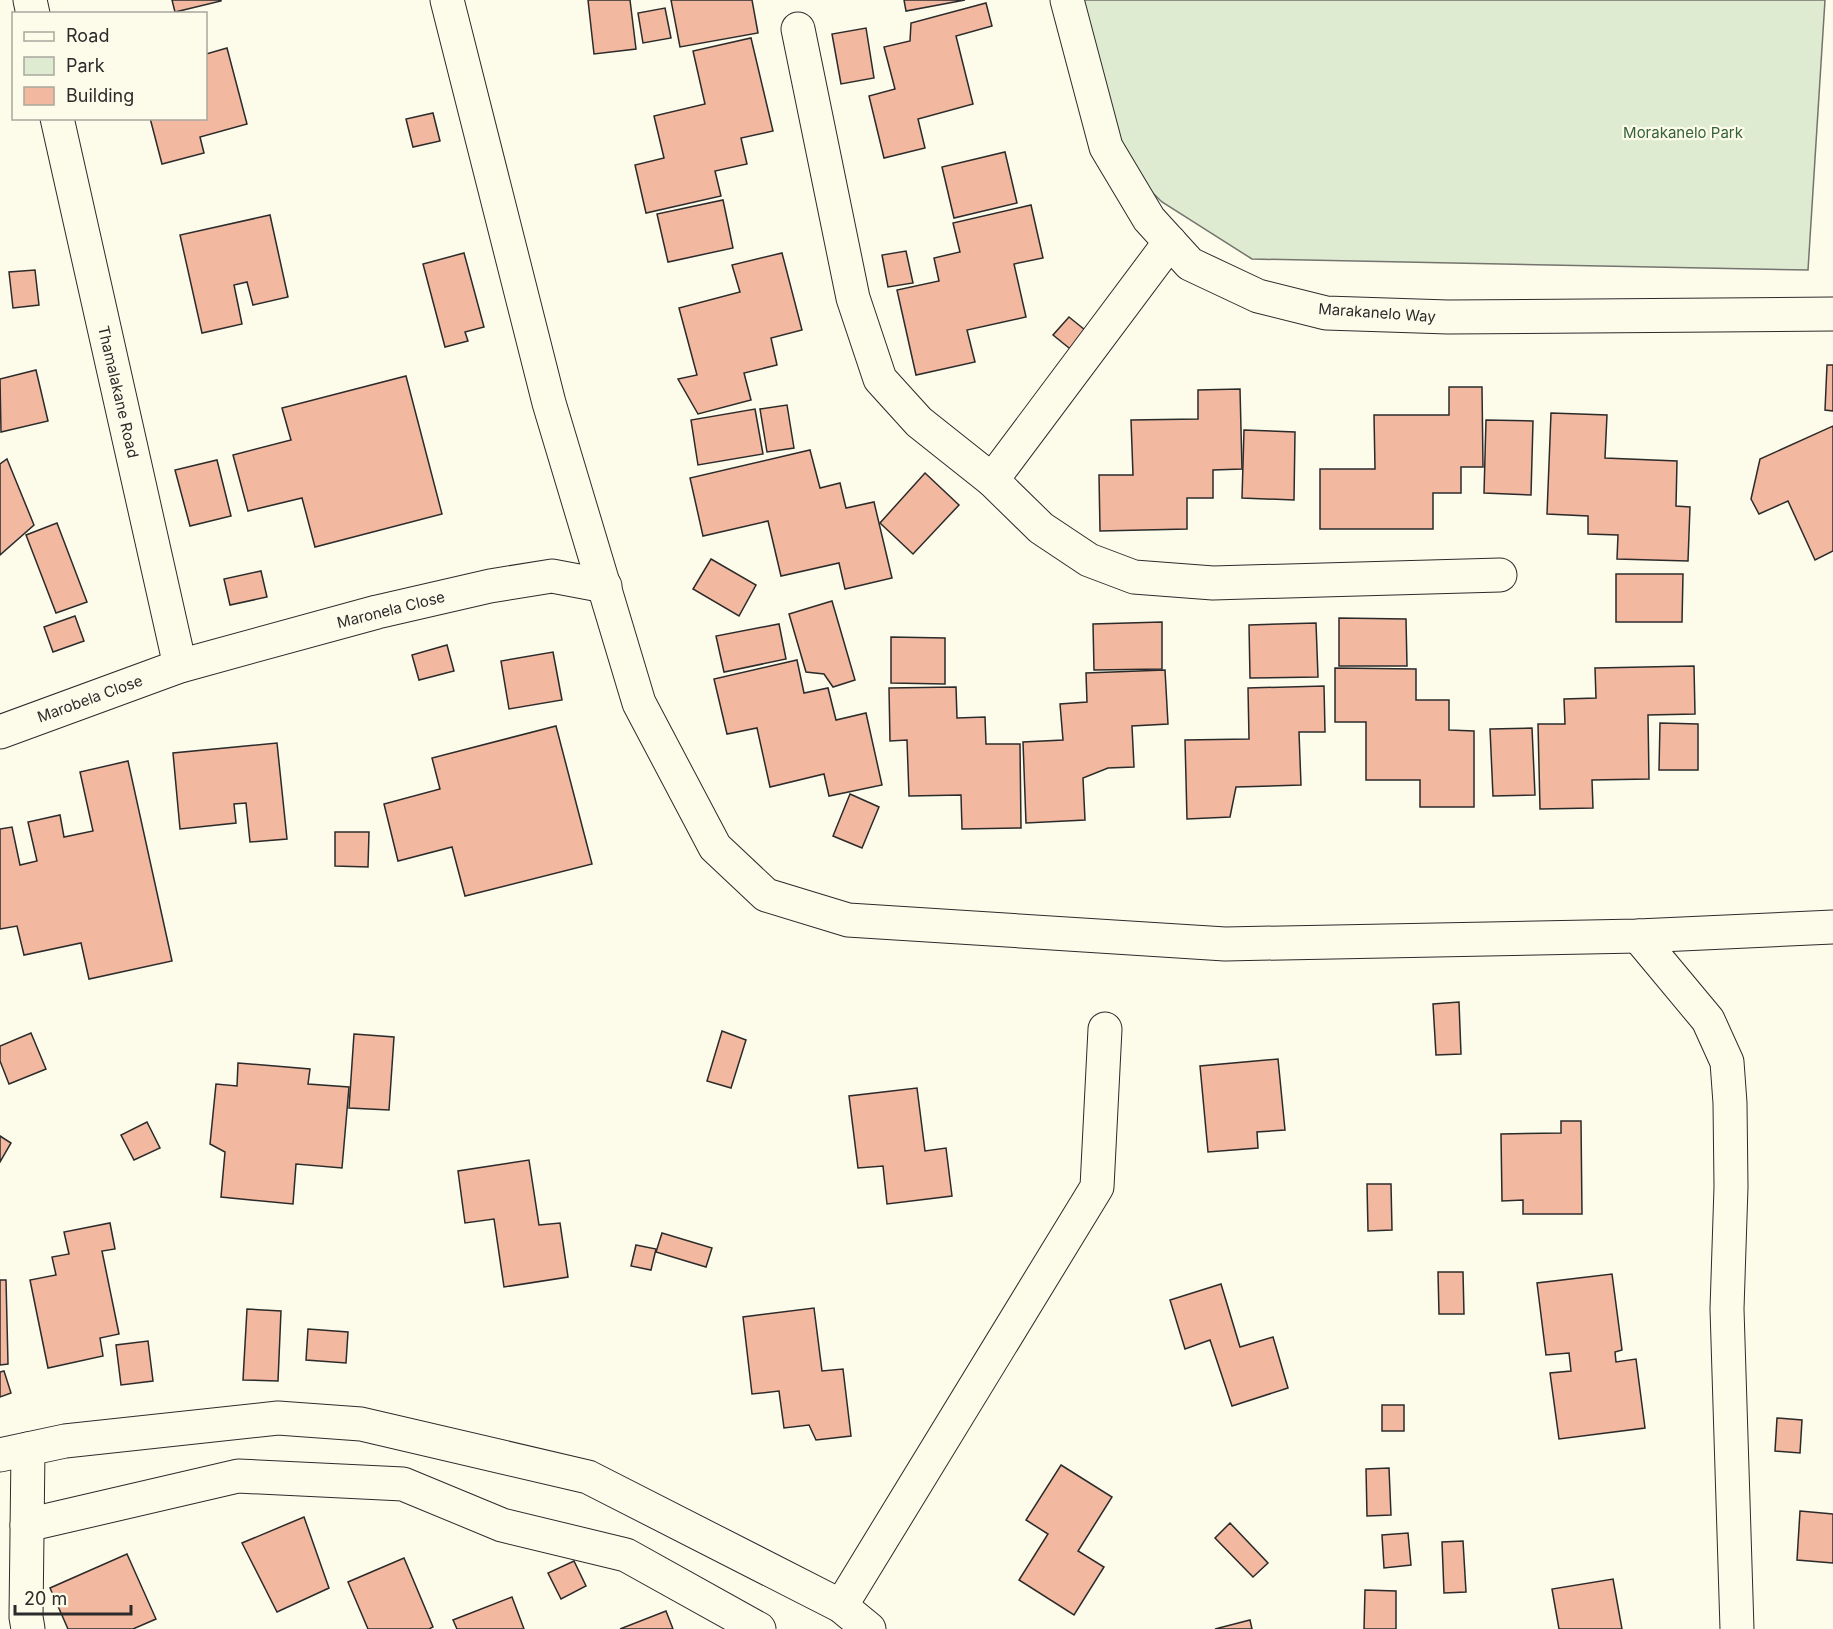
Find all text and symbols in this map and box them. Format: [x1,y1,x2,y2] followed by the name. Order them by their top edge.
[12,12,207,120] legend
[66,25,109,46] text: Road
[66,55,105,76] text: Park
[66,85,134,106] text: Building
[1623,123,1744,142] park label: Morakanelo Park
[1318,299,1437,326] street label: Marakanelo Way
[94,324,143,460] street label: Thamalakane Road
[335,587,447,632] street label: Maronela Close
[35,671,145,726] street label: Marobela Close
[15,1578,130,1616] scale bar
[24,1588,67,1609] text: 20 m

